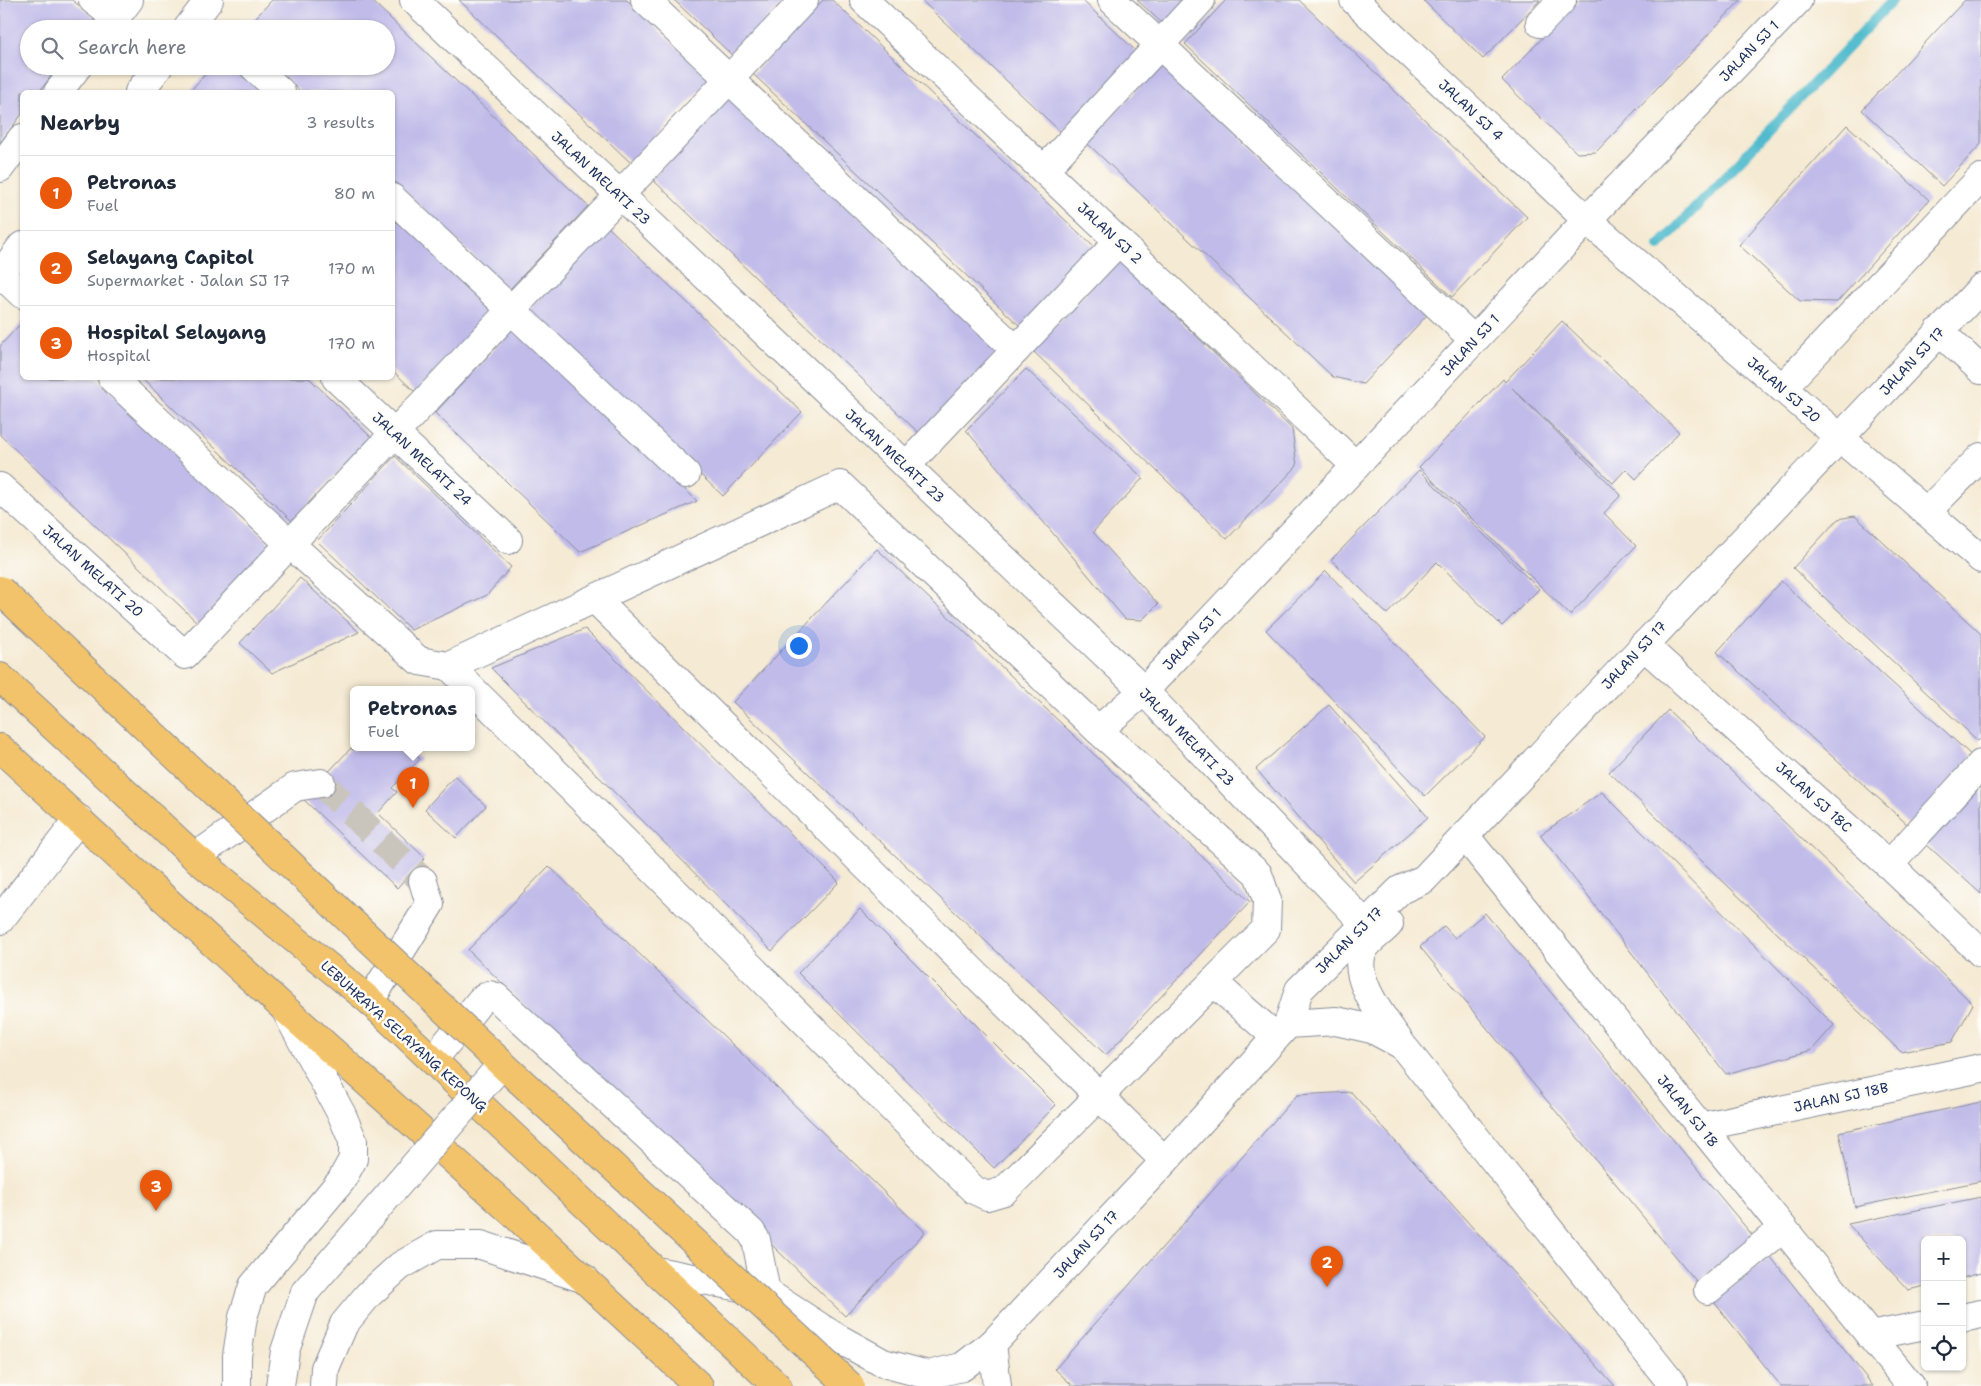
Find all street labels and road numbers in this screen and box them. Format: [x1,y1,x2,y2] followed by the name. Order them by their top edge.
[1715,17,1783,85] street label: JALAN SJ 1
[1435,75,1507,145] street label: JALAN SJ 4
[548,127,654,229] street label: JALAN MELATI 23
[1074,198,1146,268] street label: JALAN SJ 2
[1437,310,1503,380] street label: JALAN SJ 1
[1876,323,1948,399] street label: JALAN SJ 17
[1744,353,1824,427] street label: JALAN SJ 20
[842,405,948,507] street label: JALAN MELATI 23
[369,408,476,510] street label: JALAN MELATI 24
[39,521,147,621] street label: JALAN MELATI 20
[1159,604,1225,674] street label: JALAN SJ 1
[1598,617,1670,693] street label: JALAN SJ 17
[1136,684,1238,790] street label: JALAN MELATI 23
[1772,758,1856,836] street label: JALAN SJ 18C
[1312,903,1386,977] street label: JALAN SJ 17
[317,956,491,1116] street label: LEBUHRAYA SELAYANG KEPONG
[1653,1071,1723,1151] street label: JALAN SJ 18
[1792,1078,1890,1116] street label: JALAN SJ 18B
[1050,1206,1122,1282] street label: JALAN SJ 17

